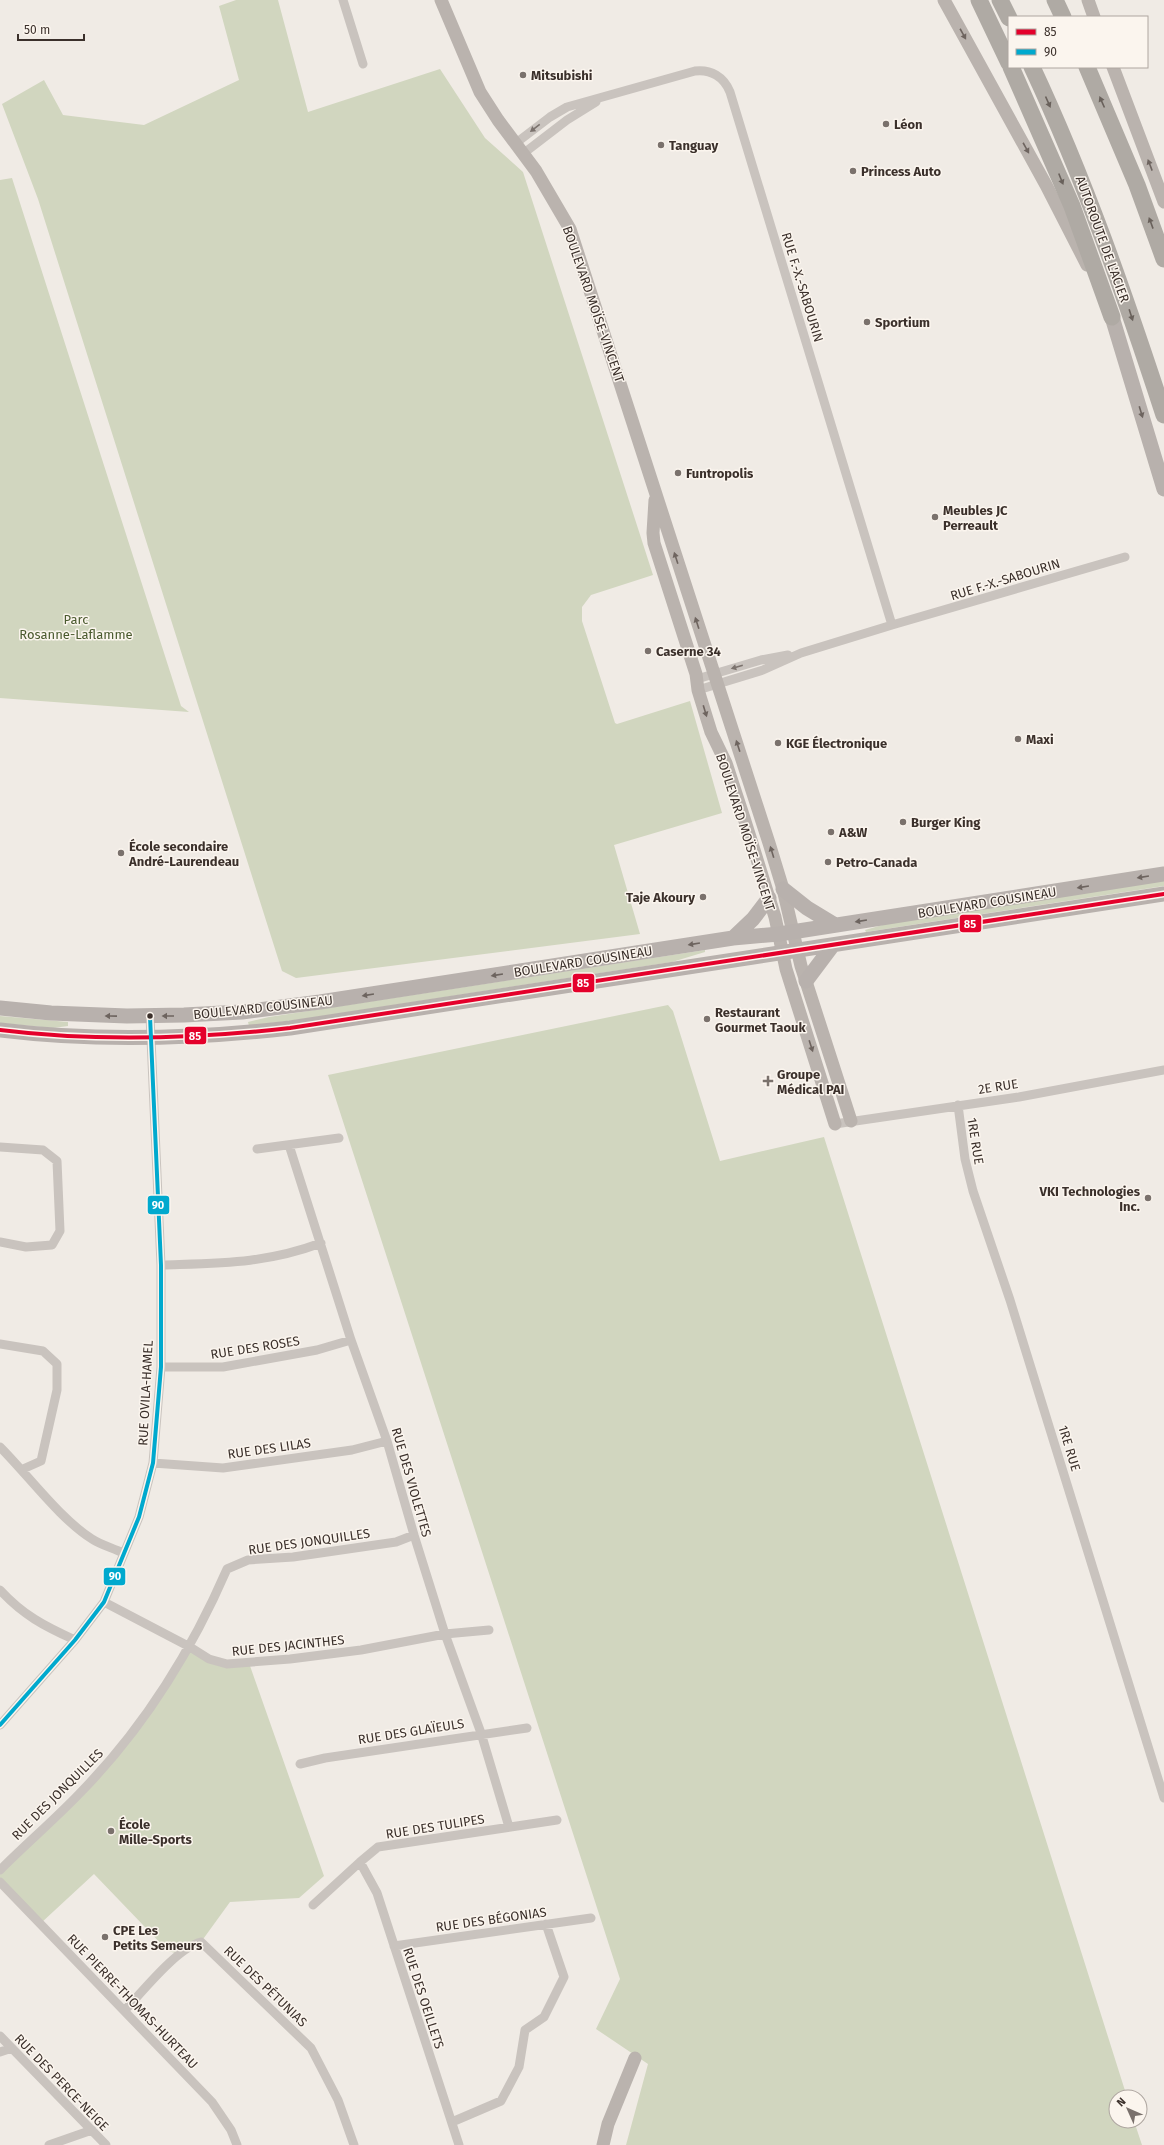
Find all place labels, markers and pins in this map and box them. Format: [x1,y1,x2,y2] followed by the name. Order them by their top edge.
[531,68,593,83] place label: Mitsubishi
[518,70,528,80] marker: Mitsubishi
[894,117,923,132] place label: Léon
[881,119,891,129] marker: Léon
[669,138,718,153] place label: Tanguay
[656,140,666,150] marker: Tanguay
[861,164,942,179] place label: Princess Auto
[848,166,858,176] marker: Princess Auto
[875,315,930,330] place label: Sportium
[862,317,872,327] marker: Sportium
[686,466,754,481] place label: Funtropolis
[673,468,683,478] marker: Funtropolis
[943,503,1008,533] place label: Meubles JC Perreault
[930,512,940,522] marker: Meubles JC Perreault
[656,644,721,659] place label: Caserne 34
[643,646,653,656] marker: Caserne 34
[1026,732,1054,747] place label: Maxi
[1013,734,1023,744] marker: Maxi
[786,735,887,751] place label: KGE Électronique
[773,738,783,748] marker: KGE Électronique
[911,815,981,830] place label: Burger King
[898,817,908,827] marker: Burger King
[838,825,867,840] place label: A&W
[826,827,836,837] marker: A&W
[128,838,239,869] place label: École secondaire André-Laurendeau
[116,848,126,858] marker: École secondaire André-Laurendeau
[836,855,917,870] place label: Petro-Canada
[823,857,833,867] marker: Petro-Canada
[626,890,695,905] place label: Taje Akoury
[698,892,708,902] marker: Taje Akoury
[715,1005,806,1035] place label: Restaurant Gourmet Taouk
[145,1011,155,1021] unlabelled marker
[702,1014,712,1024] marker: Restaurant Gourmet Taouk
[777,1067,844,1097] place label: Groupe Médical PAI
[762,1075,774,1087] marker: Groupe Médical PAI
[1038,1184,1141,1214] place label: VKI Technologies Inc.
[1143,1193,1153,1203] marker: VKI Technologies Inc.
[119,1816,193,1847] place label: École Mille-Sports
[106,1826,116,1836] marker: École Mille-Sports
[113,1923,203,1953] place label: CPE Les Petits Semeurs
[100,1932,110,1942] marker: CPE Les Petits Semeurs

